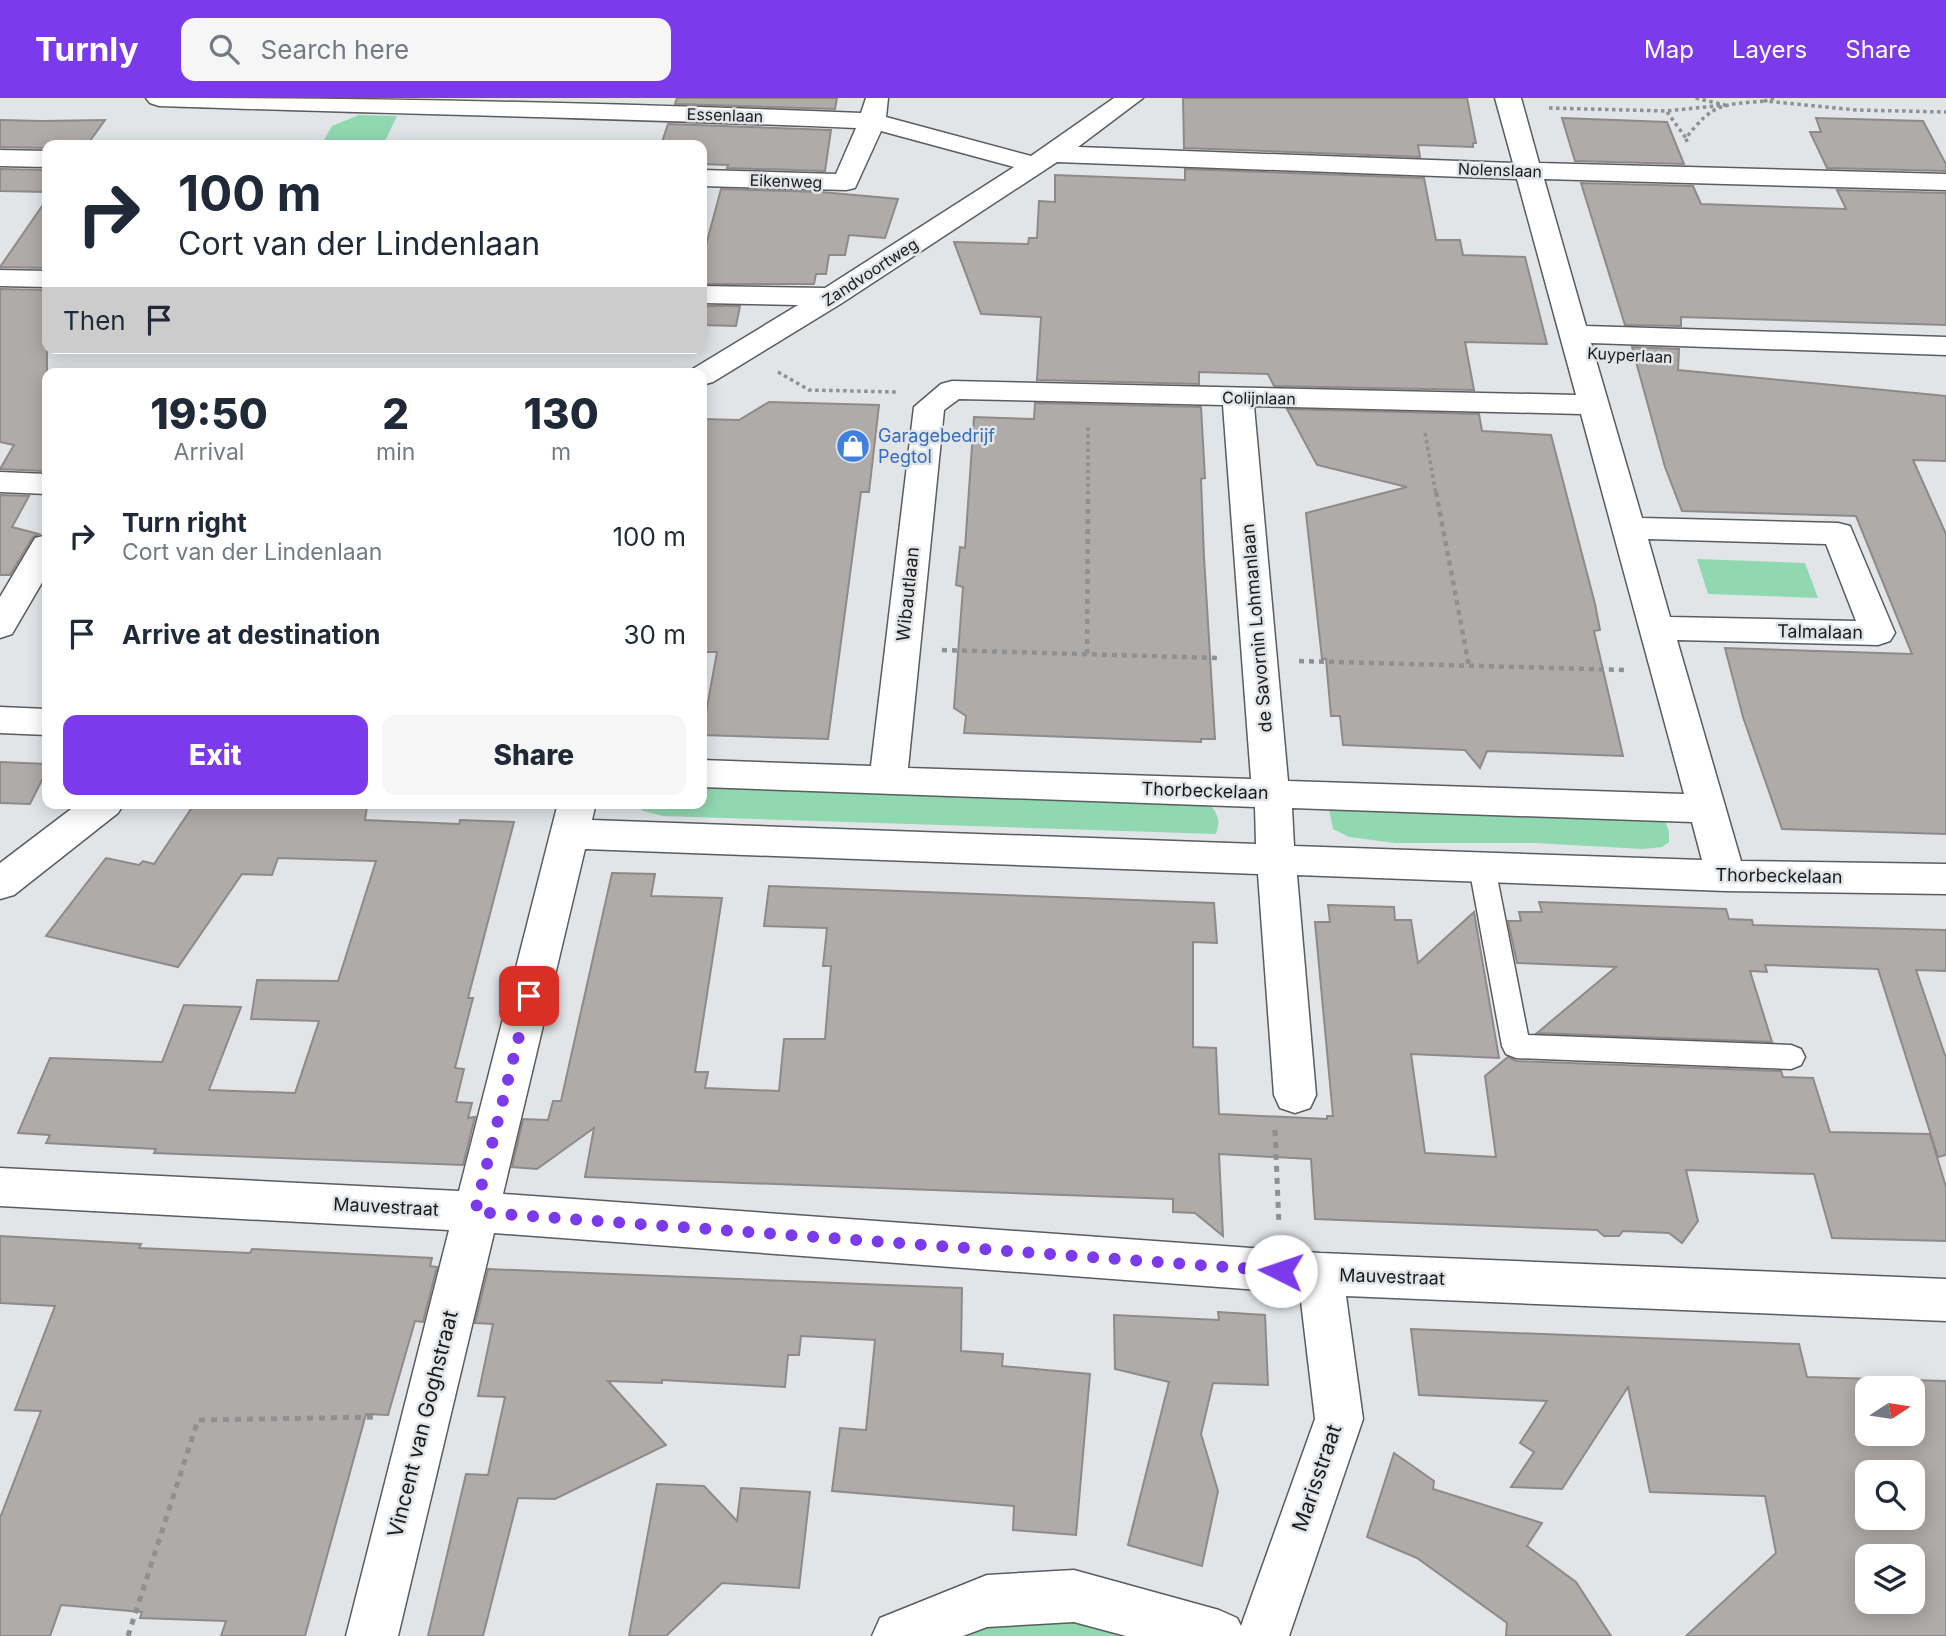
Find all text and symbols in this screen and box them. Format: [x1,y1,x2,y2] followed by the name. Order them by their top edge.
[181,18,671,81] search box
[35,29,139,69] text: Turnly
[205,30,243,68] icon: search
[261,34,409,65] text: Search here
[1644,35,1694,64] text: Map
[1732,35,1807,64] text: Layers
[1845,35,1911,64] text: Share
[686,104,764,126] street label: Essenlaan
[1458,159,1542,181] street label: Nolenslaan
[178,164,322,223] text: 100 m
[63,168,154,259] icon: right
[749,170,823,192] street label: Eikenweg
[178,224,540,263] text: Cort van der Lindenlaan
[818,234,922,310] street label: Zandvoortweg
[140,301,178,339] icon: arrive
[63,305,126,336] text: Then
[1587,343,1673,367] street label: Kuyperlaan
[1222,387,1296,409] street label: Colijnlaan
[150,388,268,439] text: 19:50
[382,388,409,439] text: 2
[524,388,599,439] text: 130
[878,425,995,467] place label: Garagebedrijf Pegtol
[834,427,872,465] shop icon: Garagebedrijf Pegtol
[174,438,244,466] text: Arrival
[376,438,415,466] text: min
[551,438,571,466] text: m
[122,507,247,538] text: Turn right
[63,517,101,555] icon: right
[613,521,686,552] text: 100 m
[1237,523,1276,733] street label: de Savornin Lohmanlaan
[122,538,382,566] text: Cort van der Lindenlaan
[892,546,923,642] street label: Wibautlaan
[63,615,101,653] icon: arrive
[122,619,381,650] text: Arrive at destination
[623,619,686,650] text: 30 m
[1777,620,1863,643] street label: Talmalaan
[63,715,368,795] button: Exit
[382,715,686,795] button: Share
[1141,778,1269,803] street label: Thorbeckelaan
[1715,864,1843,887] street label: Thorbeckelaan
[499,966,559,1026] pin
[510,977,548,1015] icon: arrive
[333,1193,439,1220] street label: Mauvestraat
[1244,1234,1318,1308] position arrow
[1339,1264,1445,1289] street label: Mauvestraat
[382,1308,463,1540] street label: Vincent van Goghstraat
[1855,1376,1925,1446] north arrow
[1855,1376,1925,1614] map controls
[1287,1421,1347,1535] street label: Marisstraat
[1855,1460,1925,1530] button: search
[1855,1544,1925,1614] button: layers

